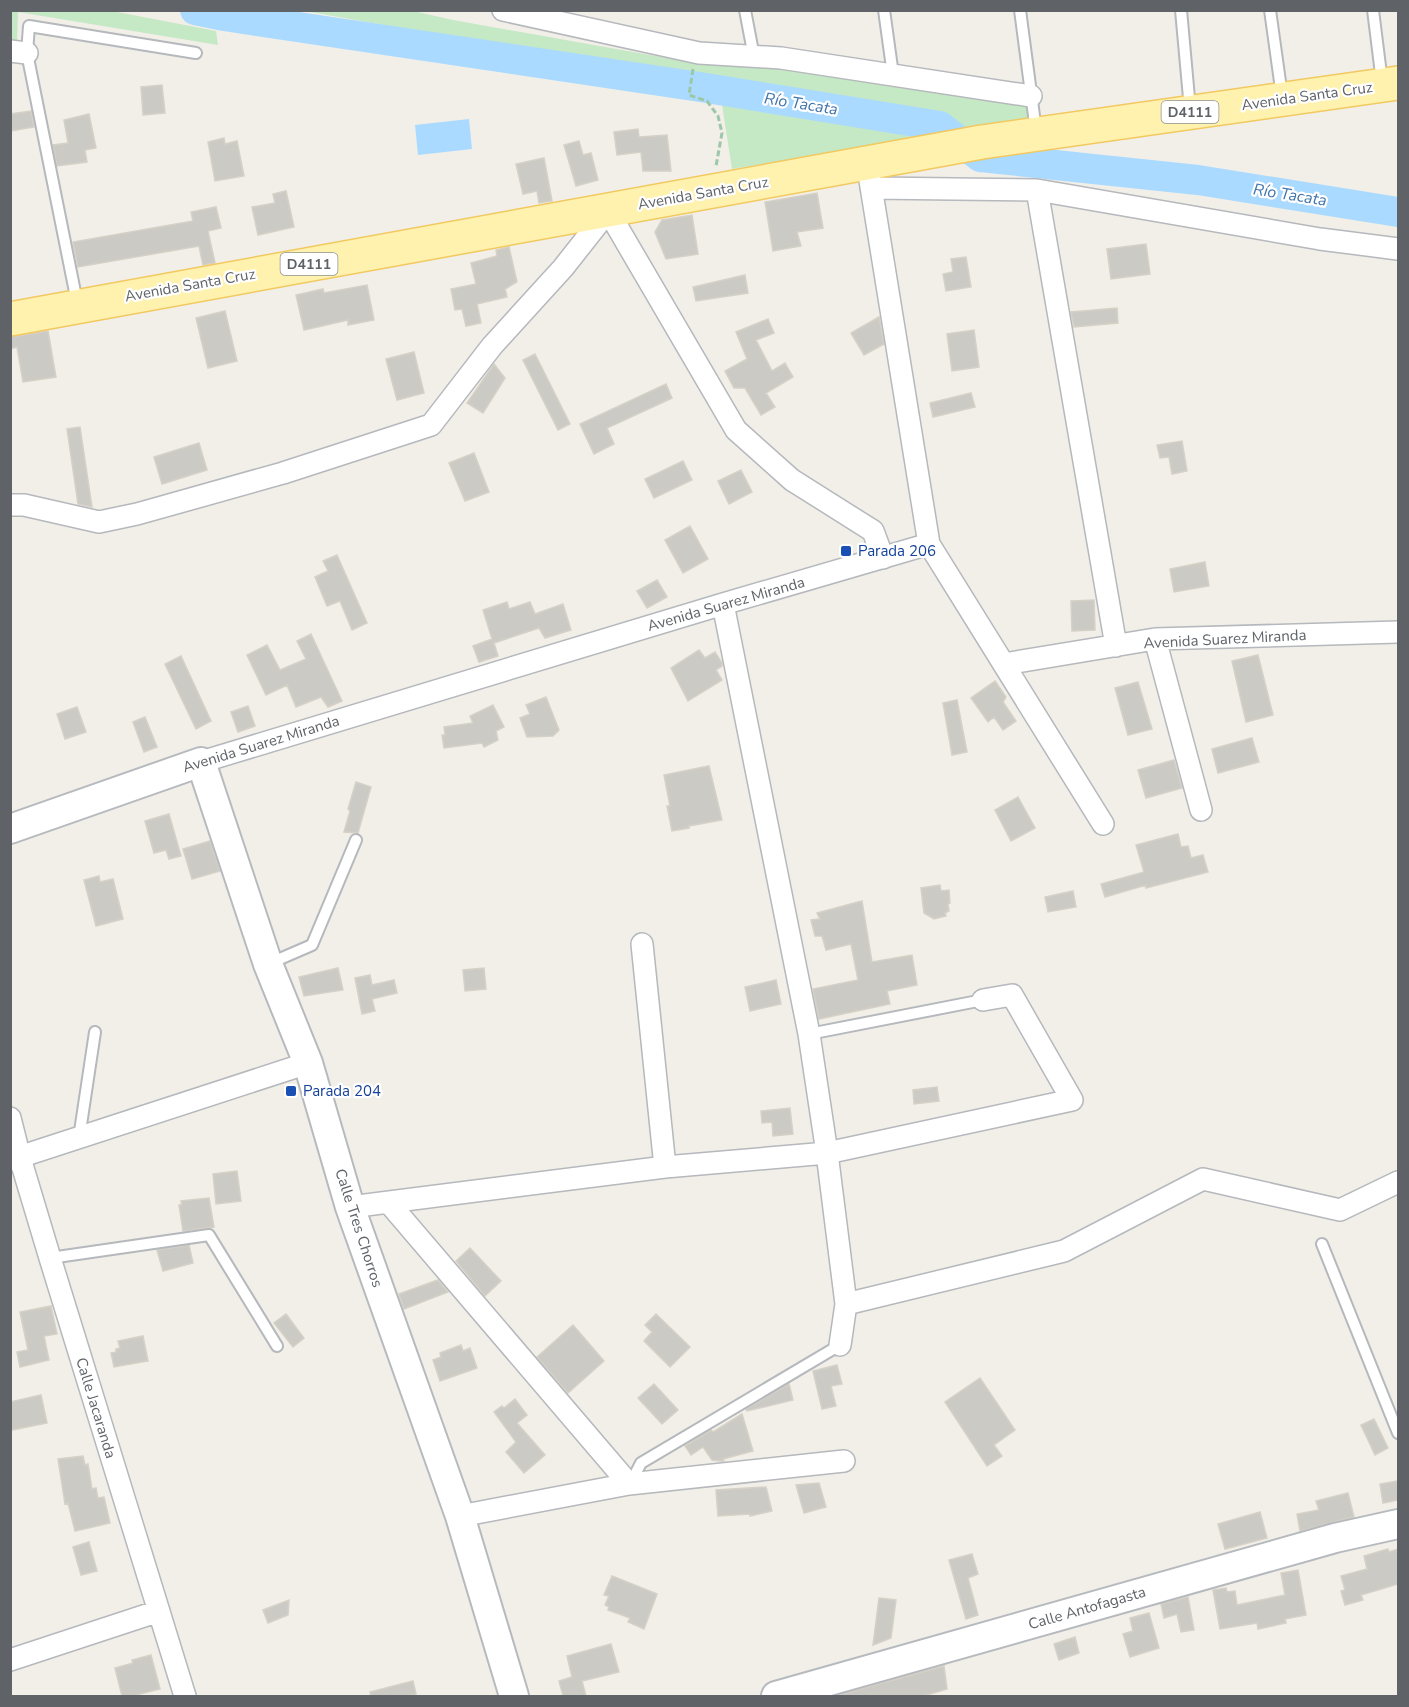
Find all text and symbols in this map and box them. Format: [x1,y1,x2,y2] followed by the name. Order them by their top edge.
[1240,77,1374,115] street label: Avenida Santa Cruz
[763,87,839,121] water label: Río Tacata
[1162,101,1218,123] road number: D4111
[636,172,770,214] street label: Avenida Santa Cruz
[1252,178,1328,212] water label: Río Tacata
[280,253,338,275] road number: D4111
[123,264,257,306] street label: Avenida Santa Cruz
[858,541,936,561] place label: Parada 206
[839,544,853,558] marker: Parada 206
[645,572,807,636] street label: Avenida Suarez Miranda
[1143,625,1307,653] street label: Avenida Suarez Miranda
[180,711,342,777] street label: Avenida Suarez Miranda
[303,1081,381,1101] place label: Parada 204
[284,1084,298,1098] marker: Parada 204
[330,1166,388,1290] street label: Calle Tres Chorros
[71,1355,121,1461] street label: Calle Jacaranda
[1026,1582,1148,1634] street label: Calle Antofagasta

